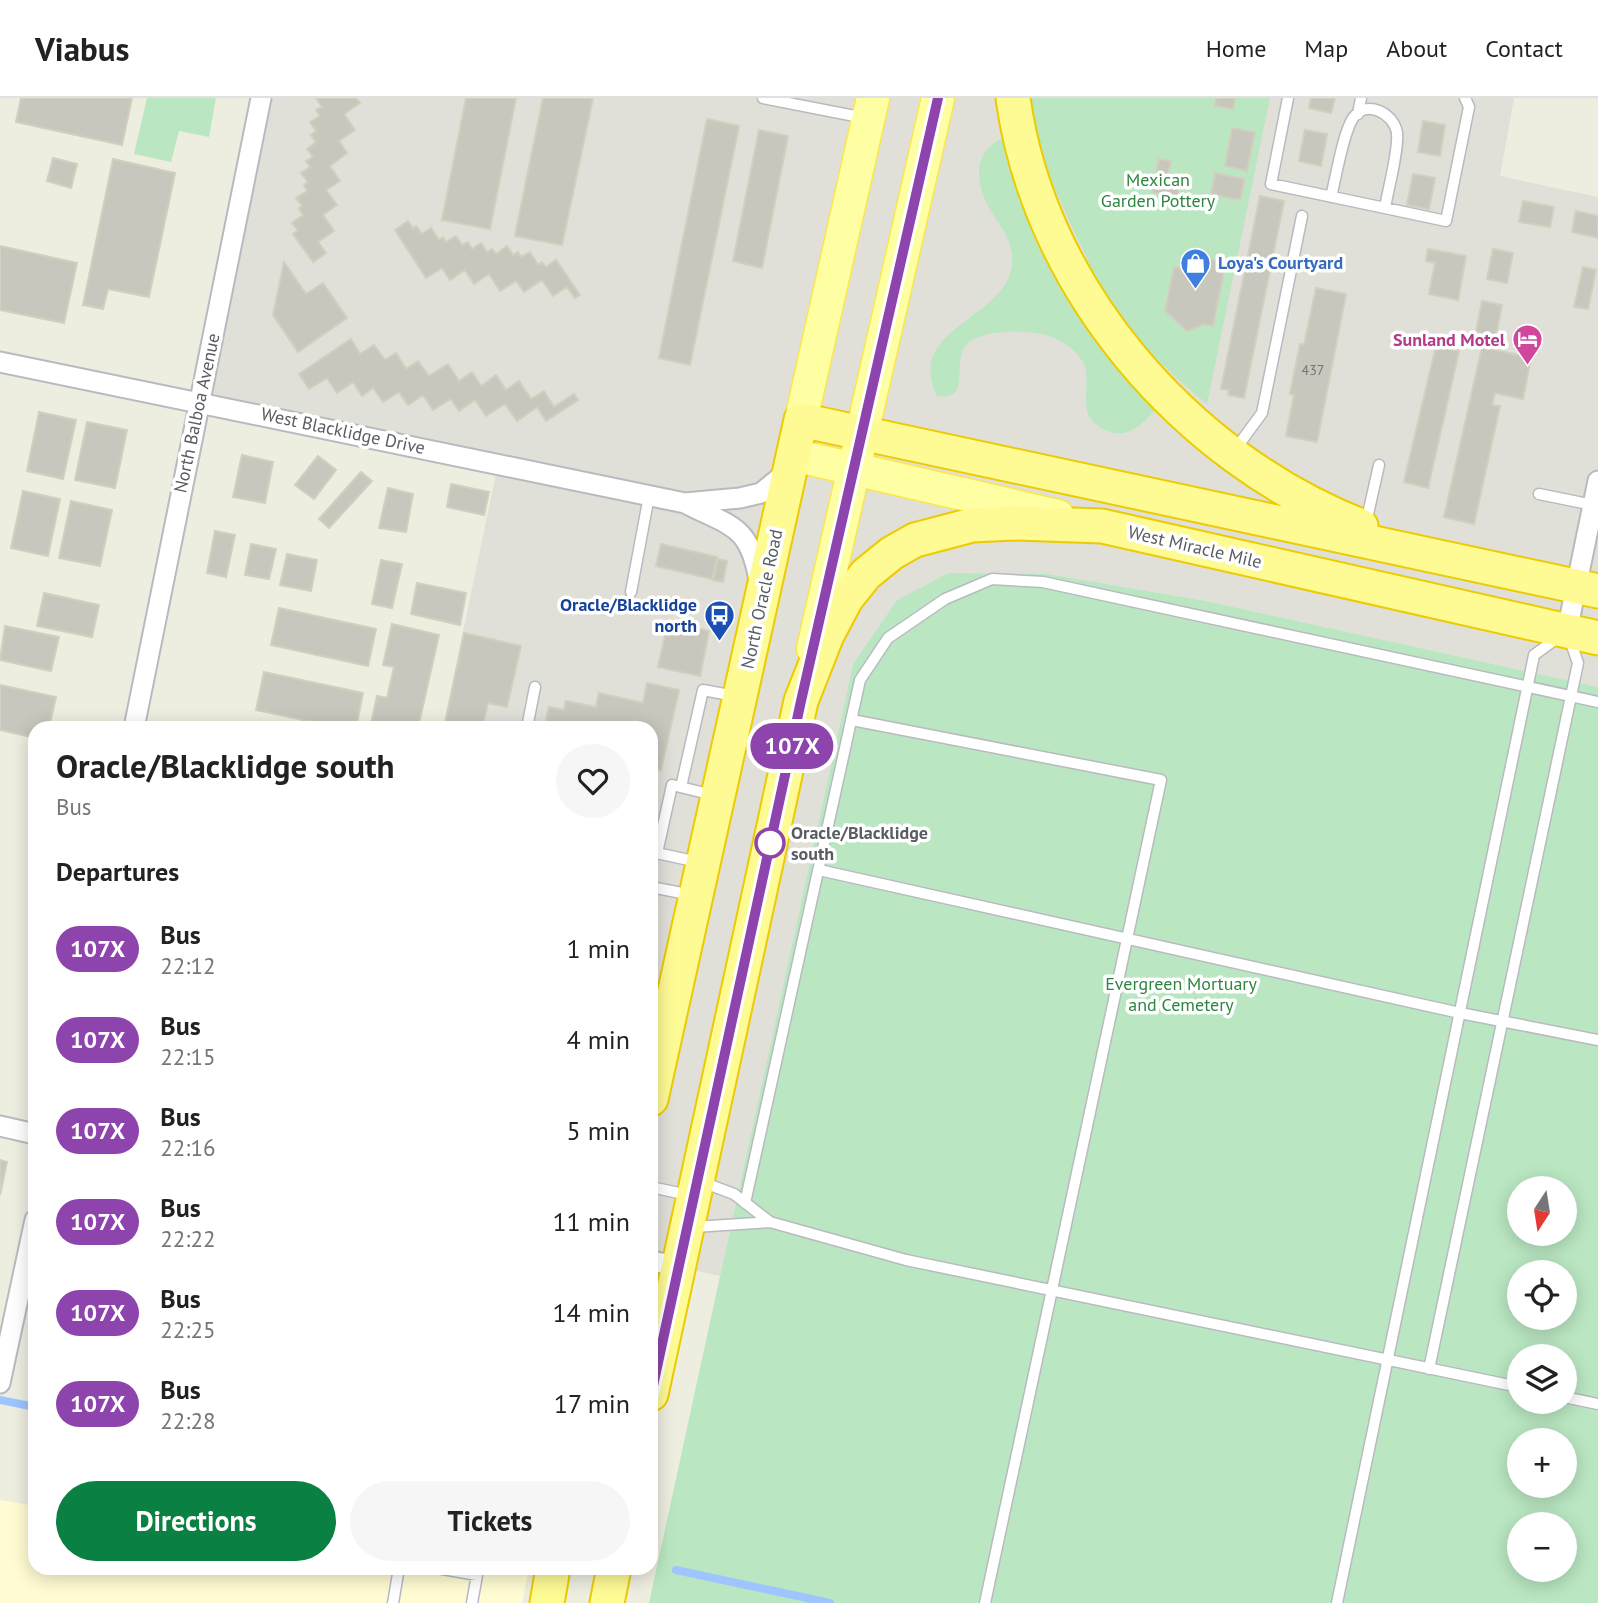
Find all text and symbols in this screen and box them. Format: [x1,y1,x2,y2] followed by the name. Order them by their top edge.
[35,27,129,70] text: Viabus
[1206,33,1266,64] text: Home
[1304,33,1348,64] text: Map
[1386,33,1447,64] text: About
[1485,33,1563,64] text: Contact
[1101,168,1216,212] park label: Mexican Garden Pottery
[1178,246,1212,290] shop icon: Loya's Courtyard
[1218,251,1343,274] place label: Loya's Courtyard
[1511,323,1545,367] hotel icon: Sunland Motel
[1393,328,1506,351] place label: Sunland Motel
[168,331,225,495] street label: North Balboa Avenue
[1302,361,1324,379] house number: 437
[259,402,427,459] street label: West Blacklidge Drive
[1126,520,1264,573] street label: West Miracle Mile
[736,527,788,671] street label: North Oracle Road
[560,593,697,637] place label: Oracle/Blacklidge north
[703,598,737,642] bus stop icon: Oracle/Blacklidge north
[743,723,841,769] line badge: 107X
[764,730,820,761] text: 107X
[56,744,394,787] text: Oracle/Blacklidge south
[556,744,630,818] button: heart
[56,792,92,821] text: Bus
[791,821,928,865] place label: Oracle/Blacklidge south
[755,828,785,858] marker: Oracle/Blacklidge south
[56,855,179,888] text: Departures
[160,918,201,951] text: Bus
[567,932,630,965] text: 1 min
[70,933,125,964] text: 107X
[160,951,215,980] text: 22:12
[1105,972,1257,1016] park label: Evergreen Mortuary and Cemetery
[160,1009,201,1042] text: Bus
[567,1023,630,1056] text: 4 min
[70,1024,125,1055] text: 107X
[160,1042,215,1071] text: 22:15
[160,1100,201,1133] text: Bus
[567,1114,630,1147] text: 5 min
[70,1115,125,1146] text: 107X
[160,1133,215,1162] text: 22:16
[1507,1176,1577,1246] north arrow
[1507,1176,1577,1582] map controls
[160,1191,201,1224] text: Bus
[552,1205,630,1238] text: 11 min
[70,1206,125,1237] text: 107X
[160,1224,215,1253] text: 22:22
[1507,1260,1577,1330] button: locate
[160,1282,201,1315] text: Bus
[552,1296,630,1329] text: 14 min
[70,1297,125,1328] text: 107X
[160,1315,215,1344] text: 22:25
[1507,1344,1577,1414] button: layers
[160,1373,201,1406] text: Bus
[554,1387,630,1420] text: 17 min
[70,1388,125,1419] text: 107X
[160,1406,215,1435] text: 22:28
[1507,1428,1577,1498] button: +
[56,1481,336,1561] button: Directions
[350,1481,630,1561] button: Tickets
[1507,1512,1577,1582] button: −

